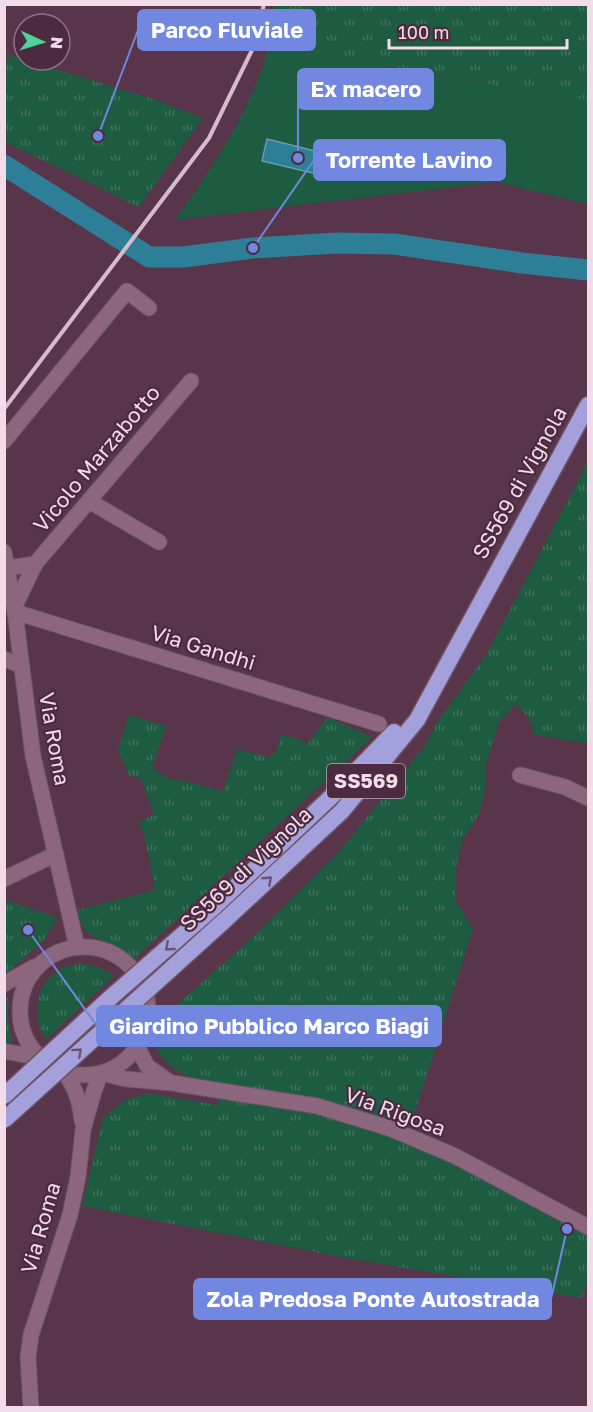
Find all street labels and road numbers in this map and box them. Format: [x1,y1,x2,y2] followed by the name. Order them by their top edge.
[27,380,165,537] street label: Vicolo Marzabotto
[466,402,572,563] street label: SS569 di Vignola
[148,619,259,675] street label: Via Gandhi
[34,690,76,787] street label: Via Roma
[327,764,405,798] road number: SS569
[174,801,316,936] street label: SS569 di Vignola
[341,1081,449,1141] street label: Via Rigosa
[15,1179,65,1276] street label: Via Roma

